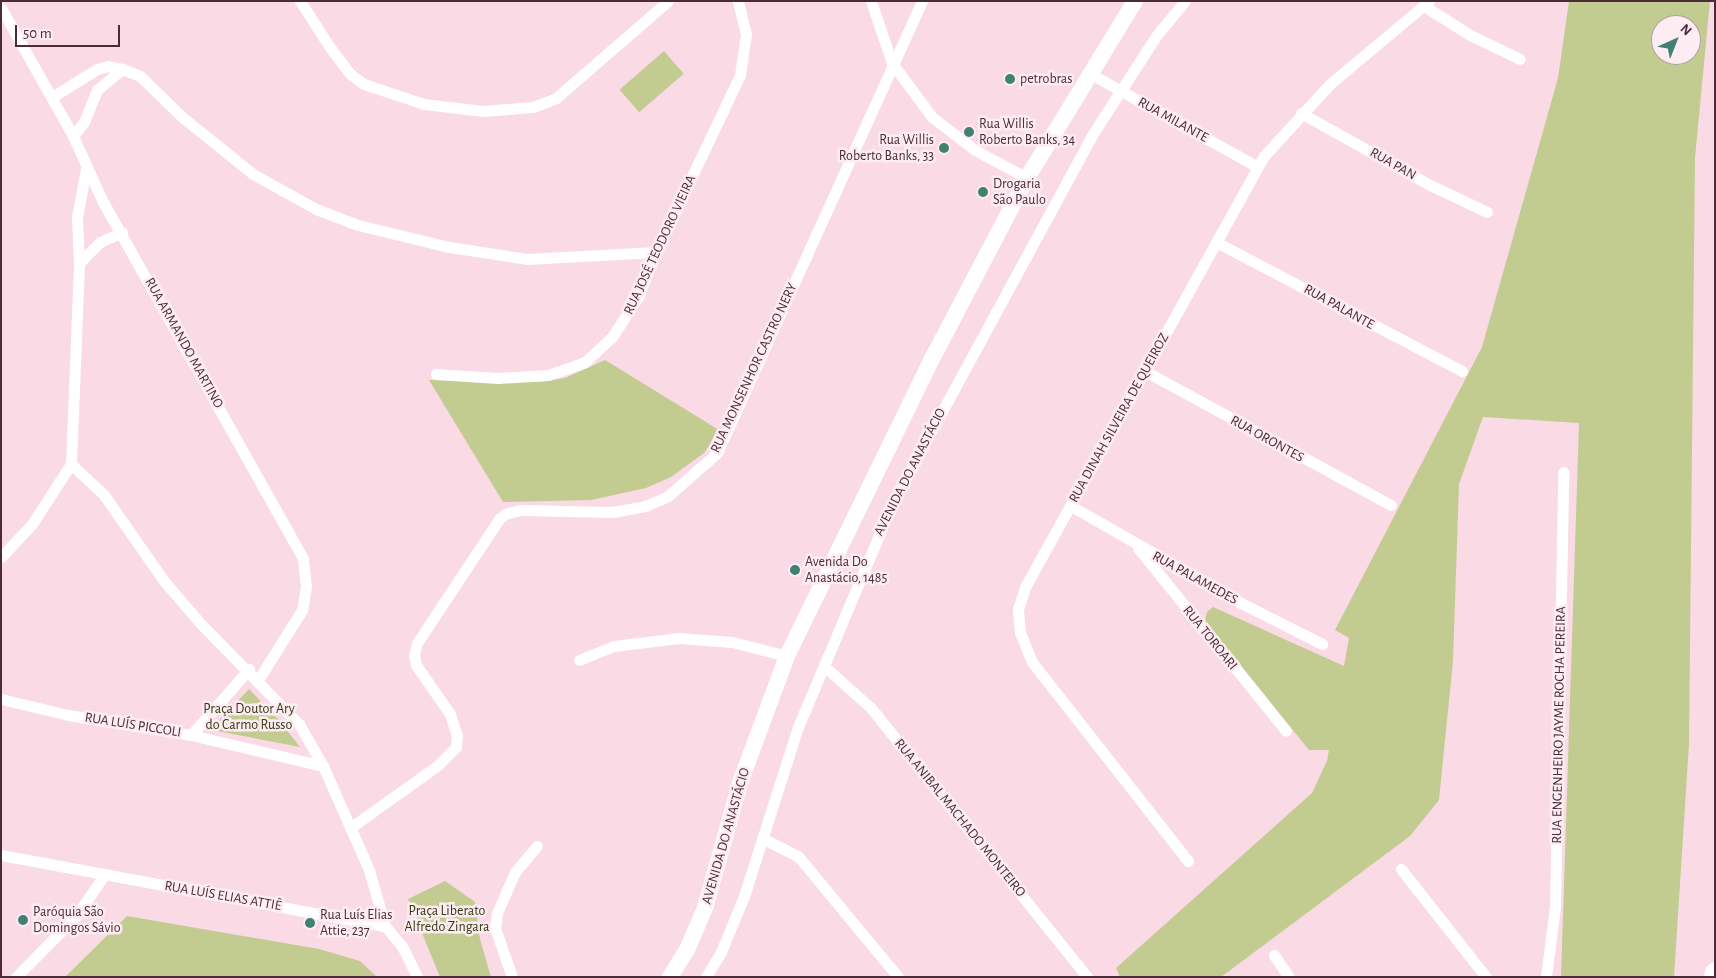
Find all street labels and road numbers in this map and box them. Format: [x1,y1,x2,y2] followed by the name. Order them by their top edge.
[1135,94,1211,146] street label: RUA MILANTE
[1367,144,1419,184] street label: RUA PAN
[620,173,700,317] street label: RUA JOSÉ TEODORO VIEIRA
[141,275,227,411] street label: RUA ARMANDO MARTINO
[707,280,801,456] street label: RUA MONSENHOR CASTRO NERY
[1301,281,1377,333] street label: RUA PALANTE
[1065,330,1173,506] street label: RUA DINAH SILVEIRA DE QUEIROZ
[871,405,949,539] street label: AVENIDA DO ANASTÁCIO
[1227,412,1307,466] street label: RUA ORONTES
[1149,548,1241,608] street label: RUA PALAMEDES
[1179,603,1241,673] street label: RUA TOROARI
[1549,606,1569,844] street label: RUA ENGENHEIRO JAYME ROCHA PEREIRA
[84,709,182,741] street label: RUA LUÍS PICCOLI
[891,735,1029,901] street label: RUA ANIBAL MACHADO MONTEIRO
[698,766,754,906] street label: AVENIDA DO ANASTÁCIO
[163,877,283,915] street label: RUA LUÍS ELIAS ATTIÊ

